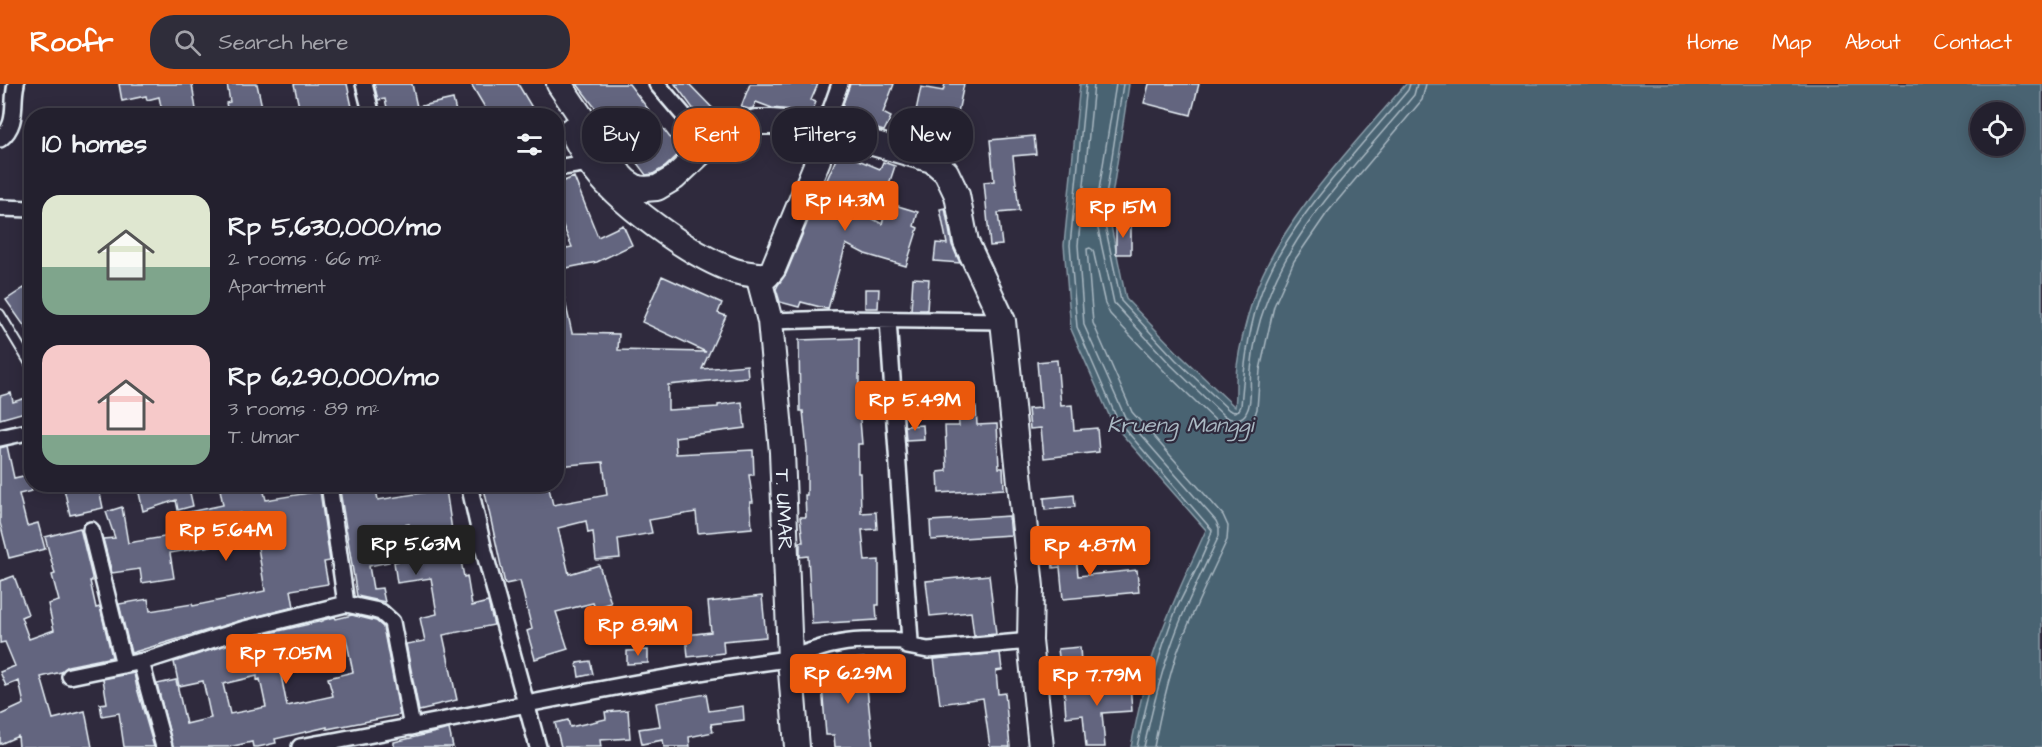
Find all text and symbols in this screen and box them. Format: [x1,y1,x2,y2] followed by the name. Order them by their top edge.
[150,15,570,69] search box
[30,23,114,62] text: Roofr
[171,26,204,59] icon: search
[219,27,348,58] text: Search here
[1687,28,1739,57] text: Home
[1772,28,1812,57] text: Map
[1845,28,1901,57] text: About
[1934,28,2012,57] text: Contact
[1970,102,2024,156] map controls
[1970,102,2024,156] button: locate
[582,108,661,162] chip: Buy
[673,108,760,162] chip: Rent
[772,108,877,162] chip: Filters
[889,108,973,162] chip: New
[42,126,147,162] text: 10 homes
[513,128,546,161] icon: filters
[783,181,907,232] pin: Rp 14.3M
[805,186,885,214] text: Rp 14.3M
[1074,188,1172,239] pin: Rp 15M
[1090,193,1156,221] text: Rp 15M
[228,209,441,245] text: Rp 5,630,000/mo
[90,219,162,291] icon: home
[228,245,382,273] text: 2 rooms · 66 m²
[228,273,326,301] text: Apartment
[228,359,439,395] text: Rp 6,290,000/mo
[90,369,162,441] icon: home
[853,381,977,432] pin: Rp 5.49M
[869,386,961,414] text: Rp 5.49M
[228,395,380,423] text: 3 rooms · 89 m²
[1107,410,1256,442] water label: Krueng Manggi
[228,423,299,451] text: T. Umar
[768,468,800,551] street label: T. UMAR
[164,511,288,562] pin: Rp 5.64M
[179,516,273,544] text: Rp 5.64M
[354,525,478,576] pin: Rp 5.63M
[1028,526,1152,577] pin: Rp 4.87M
[371,530,461,558] text: Rp 5.63M
[1044,531,1136,559] text: Rp 4.87M
[576,606,700,657] pin: Rp 8.91M
[598,611,678,639] text: Rp 8.91M
[224,634,348,685] pin: Rp 7.05M
[240,639,332,667] text: Rp 7.05M
[786,654,910,705] pin: Rp 6.29M
[1035,656,1159,707] pin: Rp 7.79M
[804,659,892,687] text: Rp 6.29M
[1053,661,1141,689] text: Rp 7.79M

